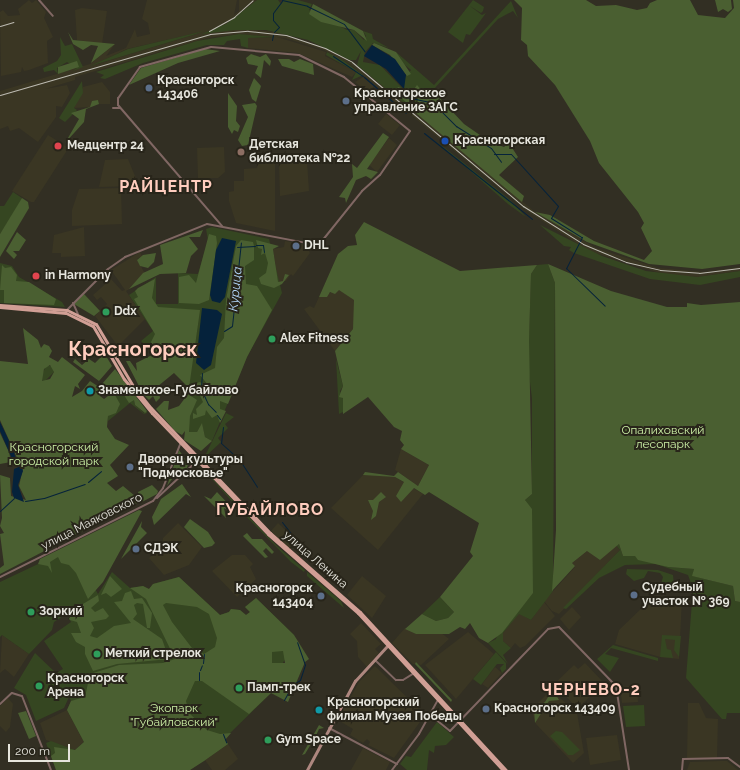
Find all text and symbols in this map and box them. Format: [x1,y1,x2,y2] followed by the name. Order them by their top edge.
[157,74,235,102] place label: Красногорск 143406
[144,83,154,93] marker: Красногорск 143406
[354,87,458,115] place label: Красногорское управление ЗАГС
[341,96,351,106] marker: Красногорское управление ЗАГС
[454,134,545,148] place label: Красногорская
[439,135,451,147] marker: Красногорская
[249,138,350,166] place label: Детская библиотека №22
[67,139,144,153] place label: Медцентр 24
[52,140,64,152] marker: Медцентр 24
[236,147,246,157] marker: Детская библиотека №22
[119,177,213,197] district label: РАЙЦЕНТР
[304,239,329,253] place label: DHL
[291,241,301,251] marker: DHL
[226,266,246,312] water label: Курица
[45,269,111,283] place label: in Harmony
[30,270,42,282] marker: in Harmony
[114,305,137,319] place label: Ddx
[101,307,111,317] marker: Ddx
[280,332,349,346] place label: Alex Fitness
[267,334,277,344] marker: Alex Fitness
[68,337,198,361] district label: Красногорск
[98,384,239,398] place label: Знаменское-Губайлово
[85,386,95,396] marker: Знаменское-Губайлово
[622,424,704,452] park label: Опалиховский лесопарк
[9,441,99,469] park label: Красногорский городской парк
[138,453,243,481] place label: Дворец культуры "Подмосковье"
[125,462,135,472] marker: Дворец культуры "Подмосковье"
[39,490,145,554] street label: улица Маяковского
[216,500,324,520] district label: ГУБАЙЛОВО
[280,528,350,592] street label: улица Ленина
[144,542,178,556] place label: СДЭК
[131,544,141,554] marker: СДЭК
[642,581,730,609] place label: Судебный участок № 369
[235,582,313,610] place label: Красногорск 143404
[629,590,639,600] marker: Судебный участок № 369
[316,591,326,601] marker: Красногорск 143404
[39,605,83,619] place label: Зоркий
[26,607,36,617] marker: Зоркий
[105,647,202,661] place label: Меткий стрелок
[92,649,102,659] marker: Меткий стрелок
[47,672,125,700] place label: Красногорск Арена
[541,680,641,700] district label: ЧЕРНЕВО-2
[34,681,44,691] marker: Красногорск Арена
[247,681,311,695] place label: Памп-трек
[234,683,244,693] marker: Памп-трек
[327,696,462,724] place label: Красногорский филиал Музея Победы
[130,702,218,730] park label: Экопарк "Губайловский"
[494,702,615,716] place label: Красногорск 143409
[481,704,491,714] marker: Красногорск 143409
[314,705,324,715] marker: Красногорский филиал Музея Победы
[276,733,341,747] place label: Gym Space
[263,735,273,745] marker: Gym Space
[10,736,72,762] scale bar
[15,744,50,758] text: 200 m

